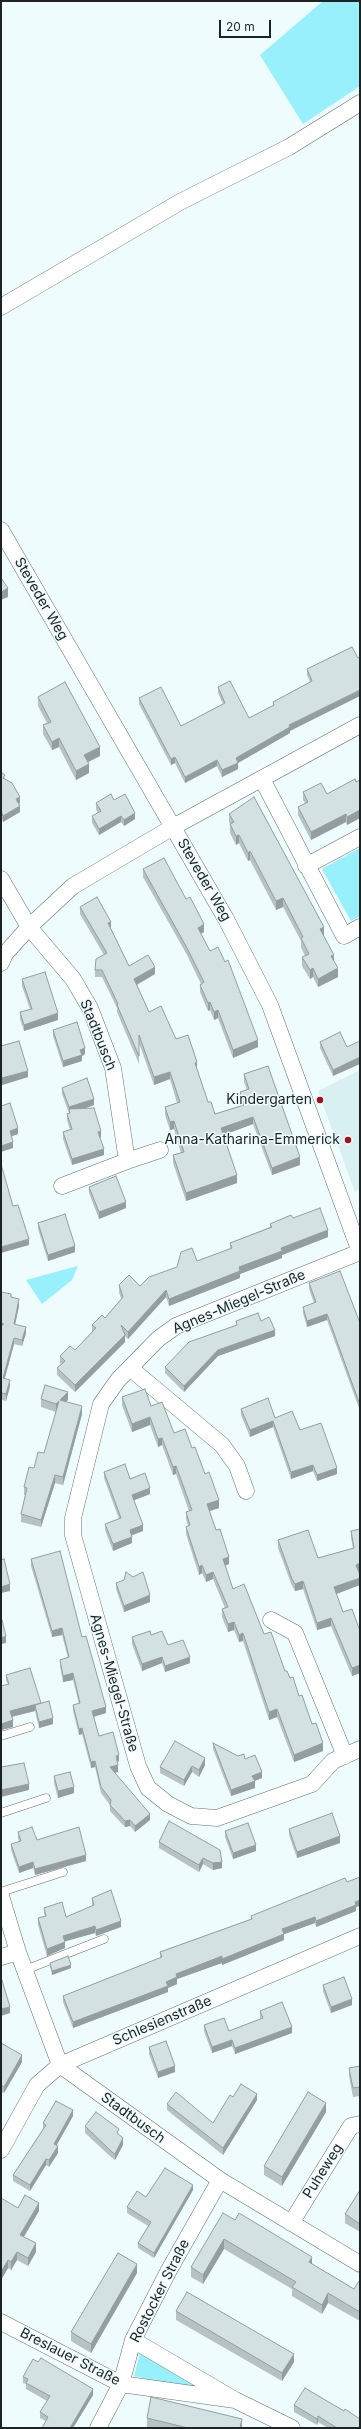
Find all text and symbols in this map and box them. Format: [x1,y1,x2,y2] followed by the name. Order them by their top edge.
[221,12,273,38] scale bar
[226,19,255,34] text: 20 m
[11,555,71,643] street label: Steveder Weg
[174,836,234,924] street label: Steveder Weg
[76,997,120,1073] street label: Stadtbusch
[226,1092,312,1108] place label: Kindergarten
[315,1095,325,1105] marker: Kindergarten
[164,1132,340,1148] place label: Anna-Katharina-Emmerick
[343,1135,353,1145] marker: Anna-Katharina-Emmerick
[170,1266,308,1338] street label: Agnes-Miegel-Straße
[86,1612,142,1754] street label: Agnes-Miegel-Straße
[110,1993,214,2049] street label: Schlesienstraße
[98,2089,168,2147] street label: Stadtbusch
[300,2141,346,2201] street label: Puheweg
[127,2237,193,2345] street label: Rostocker Straße
[17,2325,123,2389] street label: Breslauer Straße

